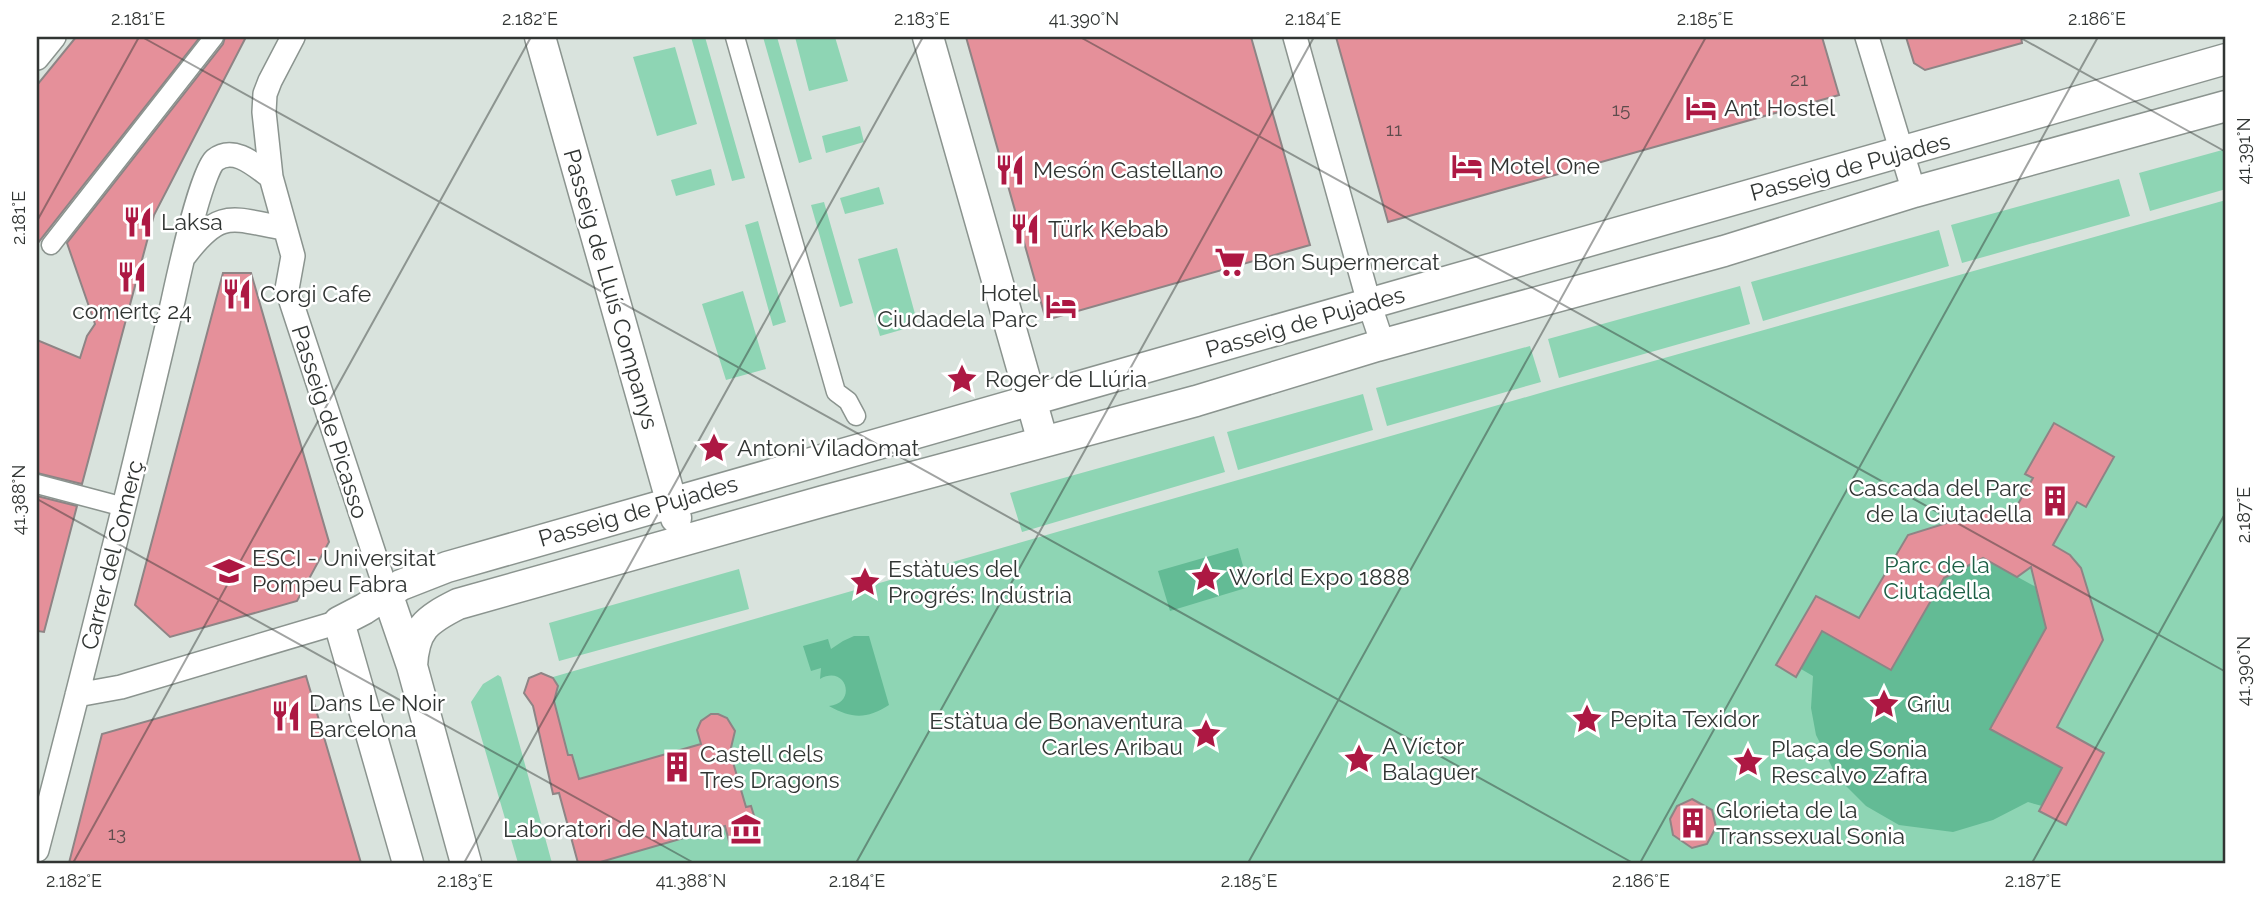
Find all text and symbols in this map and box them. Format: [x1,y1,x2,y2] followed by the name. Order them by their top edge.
[111,8,165,29] text: 2.181°E
[502,8,558,29] text: 2.182°E
[894,8,950,29] text: 2.183°E
[1049,8,1119,29] text: 41.390°N
[1285,8,1341,29] text: 2.184°E
[1677,8,1733,29] text: 2.185°E
[2068,8,2126,29] text: 2.186°E
[1790,68,1808,90] house number: 21
[1684,91,1718,125] hotel icon: Ant Hostel
[1724,94,1836,121] place label: Ant Hostel
[1612,98,1630,120] house number: 15
[2233,117,2254,185] text: 41.391°N
[1386,118,1402,140] house number: 11
[1747,127,1953,206] street label: Passeig de Pujades
[558,146,664,432] street label: Passeig de Lluís Companys
[1450,149,1484,183] hotel icon: Motel One
[1490,152,1600,179] place label: Motel One
[993,153,1027,187] restaurant icon: Mesón Castellano
[1033,156,1223,183] place label: Mesón Castellano
[8,191,29,245] text: 2.181°E
[121,205,155,239] restaurant icon: Laksa
[161,208,223,235] place label: Laksa
[1008,212,1042,246] restaurant icon: Türk Kebab
[1048,215,1168,242] place label: Türk Kebab
[1213,245,1247,279] supermarket icon: Bon Supermercat
[1253,248,1440,275] place label: Bon Supermercat
[115,260,149,294] restaurant icon: comertç 24
[220,277,254,311] restaurant icon: Corgi Cafe
[877,279,1039,332] place label: Hotel Ciudadela Parc
[260,280,371,307] place label: Corgi Cafe
[1202,280,1407,363] street label: Passeig de Pujades
[1044,289,1078,323] hotel icon: Hotel Ciudadela Parc
[72,297,192,324] place label: comertç 24
[286,322,374,522] street label: Passeig de Picasso
[945,362,979,396] place icon: Roger de Llúria
[985,365,1147,392] place label: Roger de Llúria
[697,431,731,465] place icon: Antoni Viladomat
[737,434,920,461] place label: Antoni Viladomat
[75,457,148,653] street label: Carrer del Comerç
[8,465,29,535] text: 41.388°N
[535,469,740,552] street label: Passeig de Pujades
[1848,474,2032,527] place label: Cascada del Parc de la Ciutadella
[2038,484,2072,518] building icon: Cascada del Parc de la Ciutadella
[2233,487,2254,543] text: 2.187°E
[252,544,436,597] place label: ESCI - Universitat Pompeu Fabra
[1883,551,1991,604] park label: Parc de la Ciutadella
[212,554,246,588] school or university icon: ESCI - Universitat Pompeu Fabra
[888,555,1072,608] place label: Estàtues del Progrés: Indústria
[1189,560,1223,594] place icon: World Expo 1888
[1229,563,1410,590] place label: World Expo 1888
[848,565,882,599] place icon: Estàtues del Progrés: Indústria
[2233,636,2254,706] text: 41.390°N
[1867,687,1901,721] place icon: Griu
[309,689,445,742] place label: Dans Le Noir Barcelona
[1907,690,1950,717] place label: Griu
[269,699,303,733] restaurant icon: Dans Le Noir Barcelona
[1570,702,1604,736] place icon: Pepita Texidor
[1610,705,1759,732] place label: Pepita Texidor
[929,707,1183,760] place label: Estàtua de Bonaventura Carles Aribau
[1189,717,1223,751] place icon: Estàtua de Bonaventura Carles Aribau
[1382,732,1478,785] place label: A Víctor Balaguer
[1771,735,1928,788] place label: Plaça de Sonia Rescalvo Zafra
[700,740,840,793] place label: Castell dels Tres Dragons
[1342,742,1376,776] place icon: A Víctor Balaguer
[1731,745,1765,779] place icon: Plaça de Sonia Rescalvo Zafra
[660,750,694,784] building icon: Castell dels Tres Dragons
[1716,796,1905,849] place label: Glorieta de la Transsexual Sonia
[1676,806,1710,840] building icon: Glorieta de la Transsexual Sonia
[729,812,763,846] museum icon: Laboratori de Natura
[503,815,723,842] place label: Laboratori de Natura
[108,822,126,844] house number: 13
[46,870,102,891] text: 2.182°E
[437,870,493,891] text: 2.183°E
[656,870,726,891] text: 41.388°N
[829,870,885,891] text: 2.184°E
[1221,870,1277,891] text: 2.185°E
[1612,870,1670,891] text: 2.186°E
[2005,870,2061,891] text: 2.187°E

